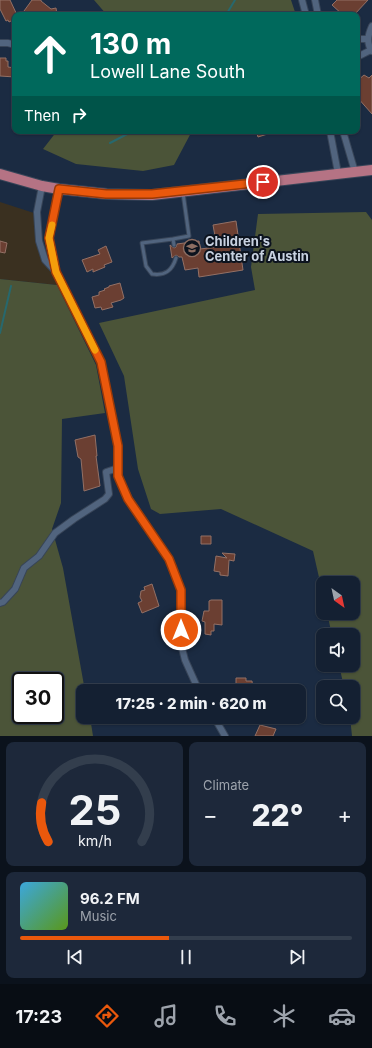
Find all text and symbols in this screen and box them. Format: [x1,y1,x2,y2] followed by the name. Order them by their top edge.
[90,27,171,61] text: 130 m
[24,28,76,80] icon: ahead
[90,61,245,82] text: Lowell Lane South
[68,104,90,126] icon: right
[24,106,60,125] text: Then
[246,165,280,199] pin
[252,171,274,193] icon: arrive
[205,233,309,264] place label: Children's Center of Austin
[182,238,202,258] school or university icon: Children's Center of Austin
[316,576,360,620] north arrow
[316,576,360,724] map controls
[160,609,202,651] position arrow
[316,628,360,672] button: sound
[12,672,64,724] speed limit sign: 30
[316,680,360,724] button: search
[116,694,266,713] text: 17:25 · 2 min · 620 m
[203,777,249,793] text: Climate
[68,785,121,835] text: 25
[251,797,304,833] text: 22°
[203,802,218,828] text: −
[337,802,352,828] text: +
[78,832,111,849] text: km/h
[80,889,140,908] text: 96.2 FM
[80,908,117,924] text: Music
[64,946,86,968] icon: previous
[175,946,197,968] icon: pause
[286,946,308,968] icon: next
[93,1002,121,1030] icon: directions
[152,1002,180,1030] icon: music
[211,1002,239,1030] icon: phone
[270,1002,298,1030] icon: climate
[328,1002,356,1030] icon: car
[15,1006,62,1027] text: 17:23

